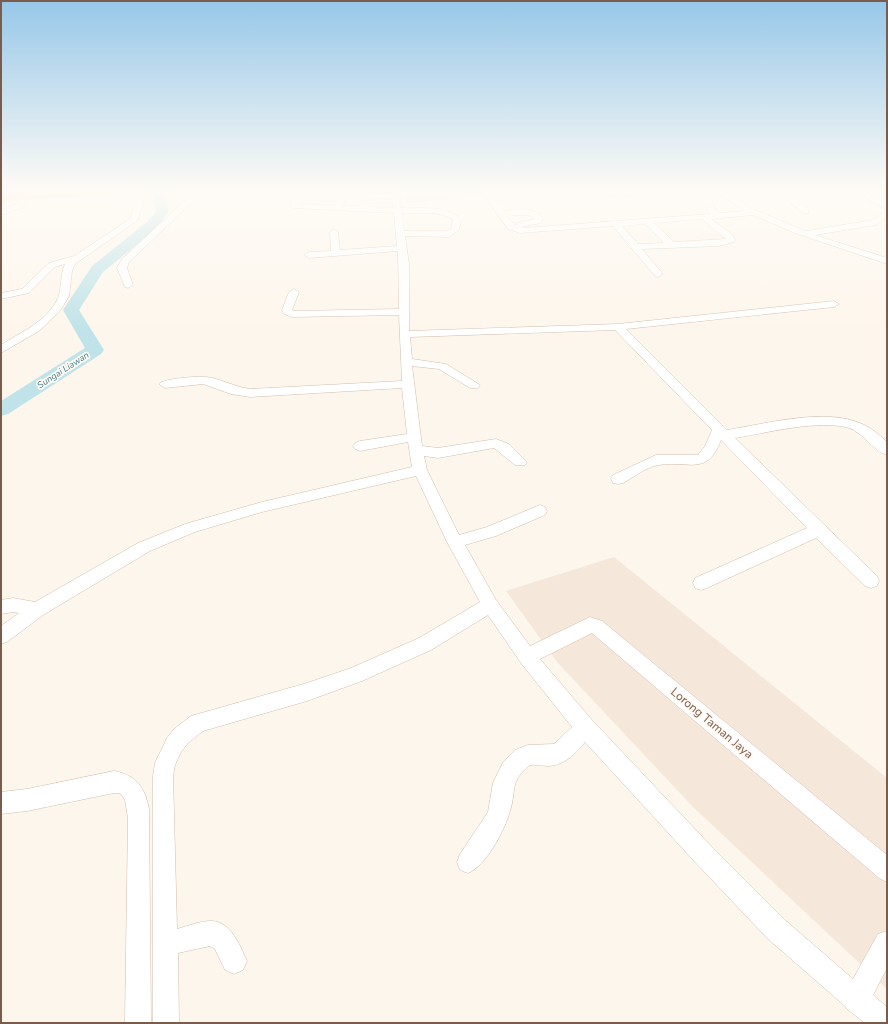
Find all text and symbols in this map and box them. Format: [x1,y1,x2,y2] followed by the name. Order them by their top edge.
[35,349,91,391] water label: Sungai Liawan
[668,684,756,762] street label: Lorong Taman Jaya

